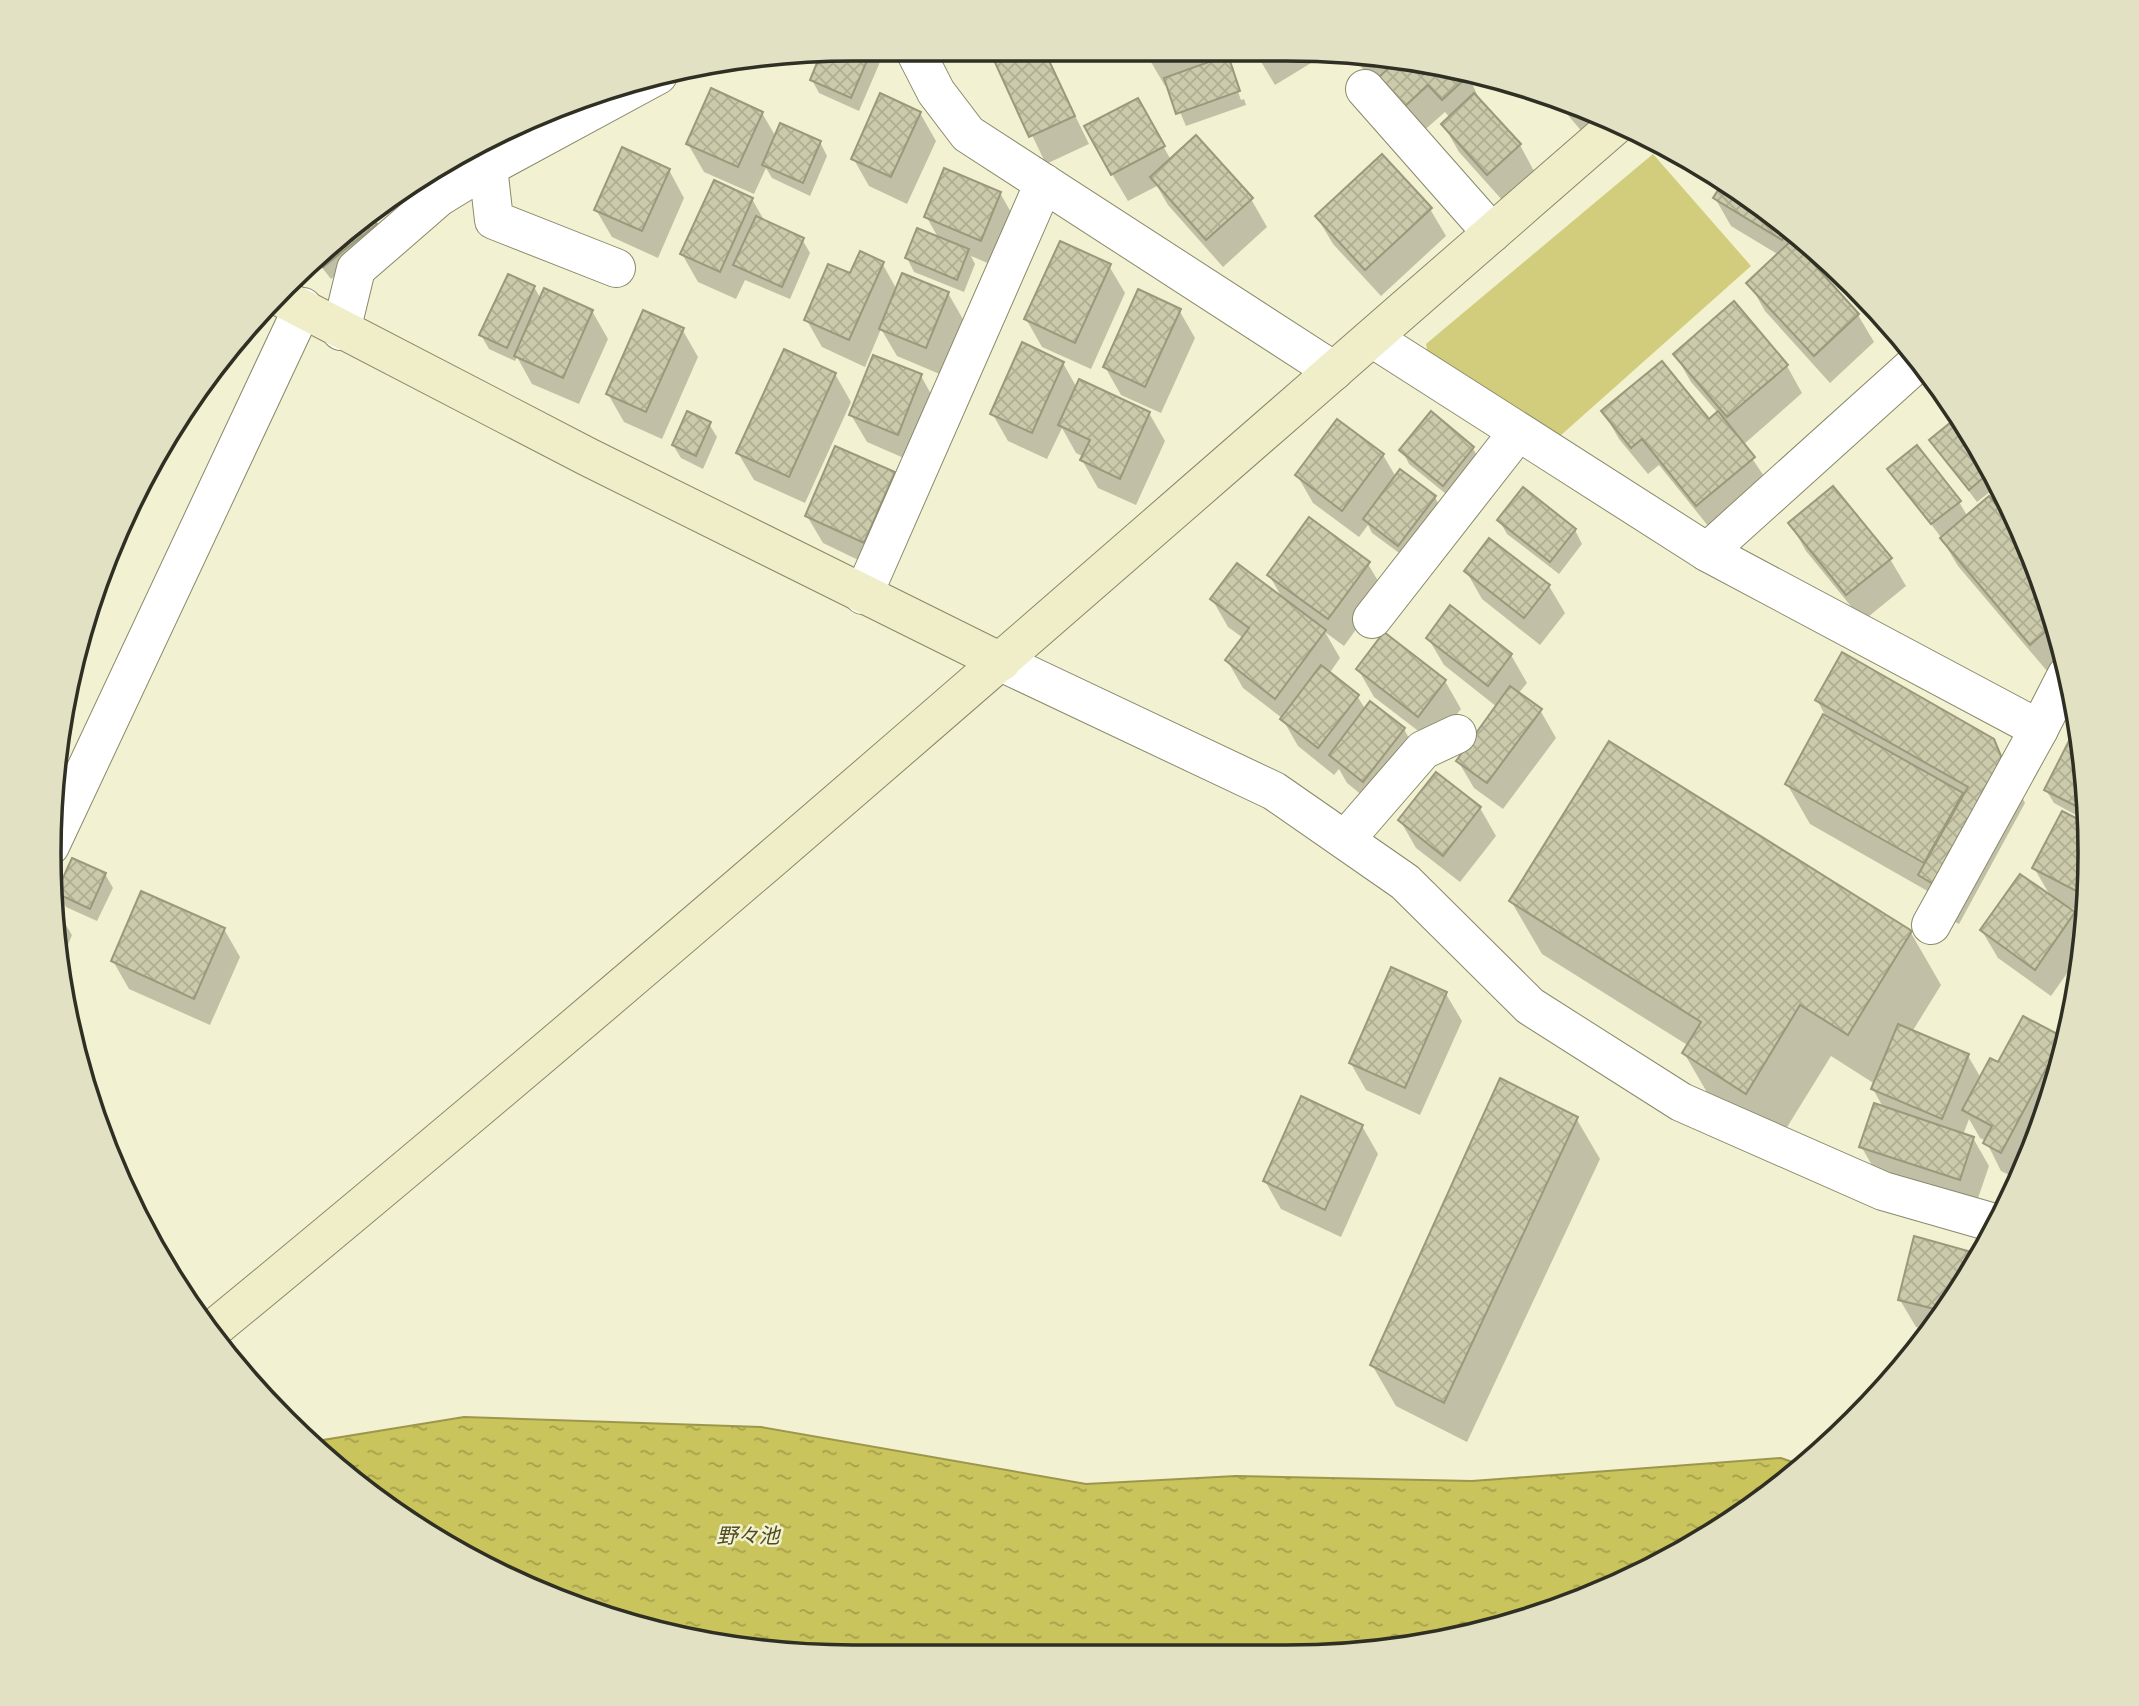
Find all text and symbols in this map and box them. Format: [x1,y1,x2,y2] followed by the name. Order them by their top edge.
[717,1522,781,1547] water label: 野々池

